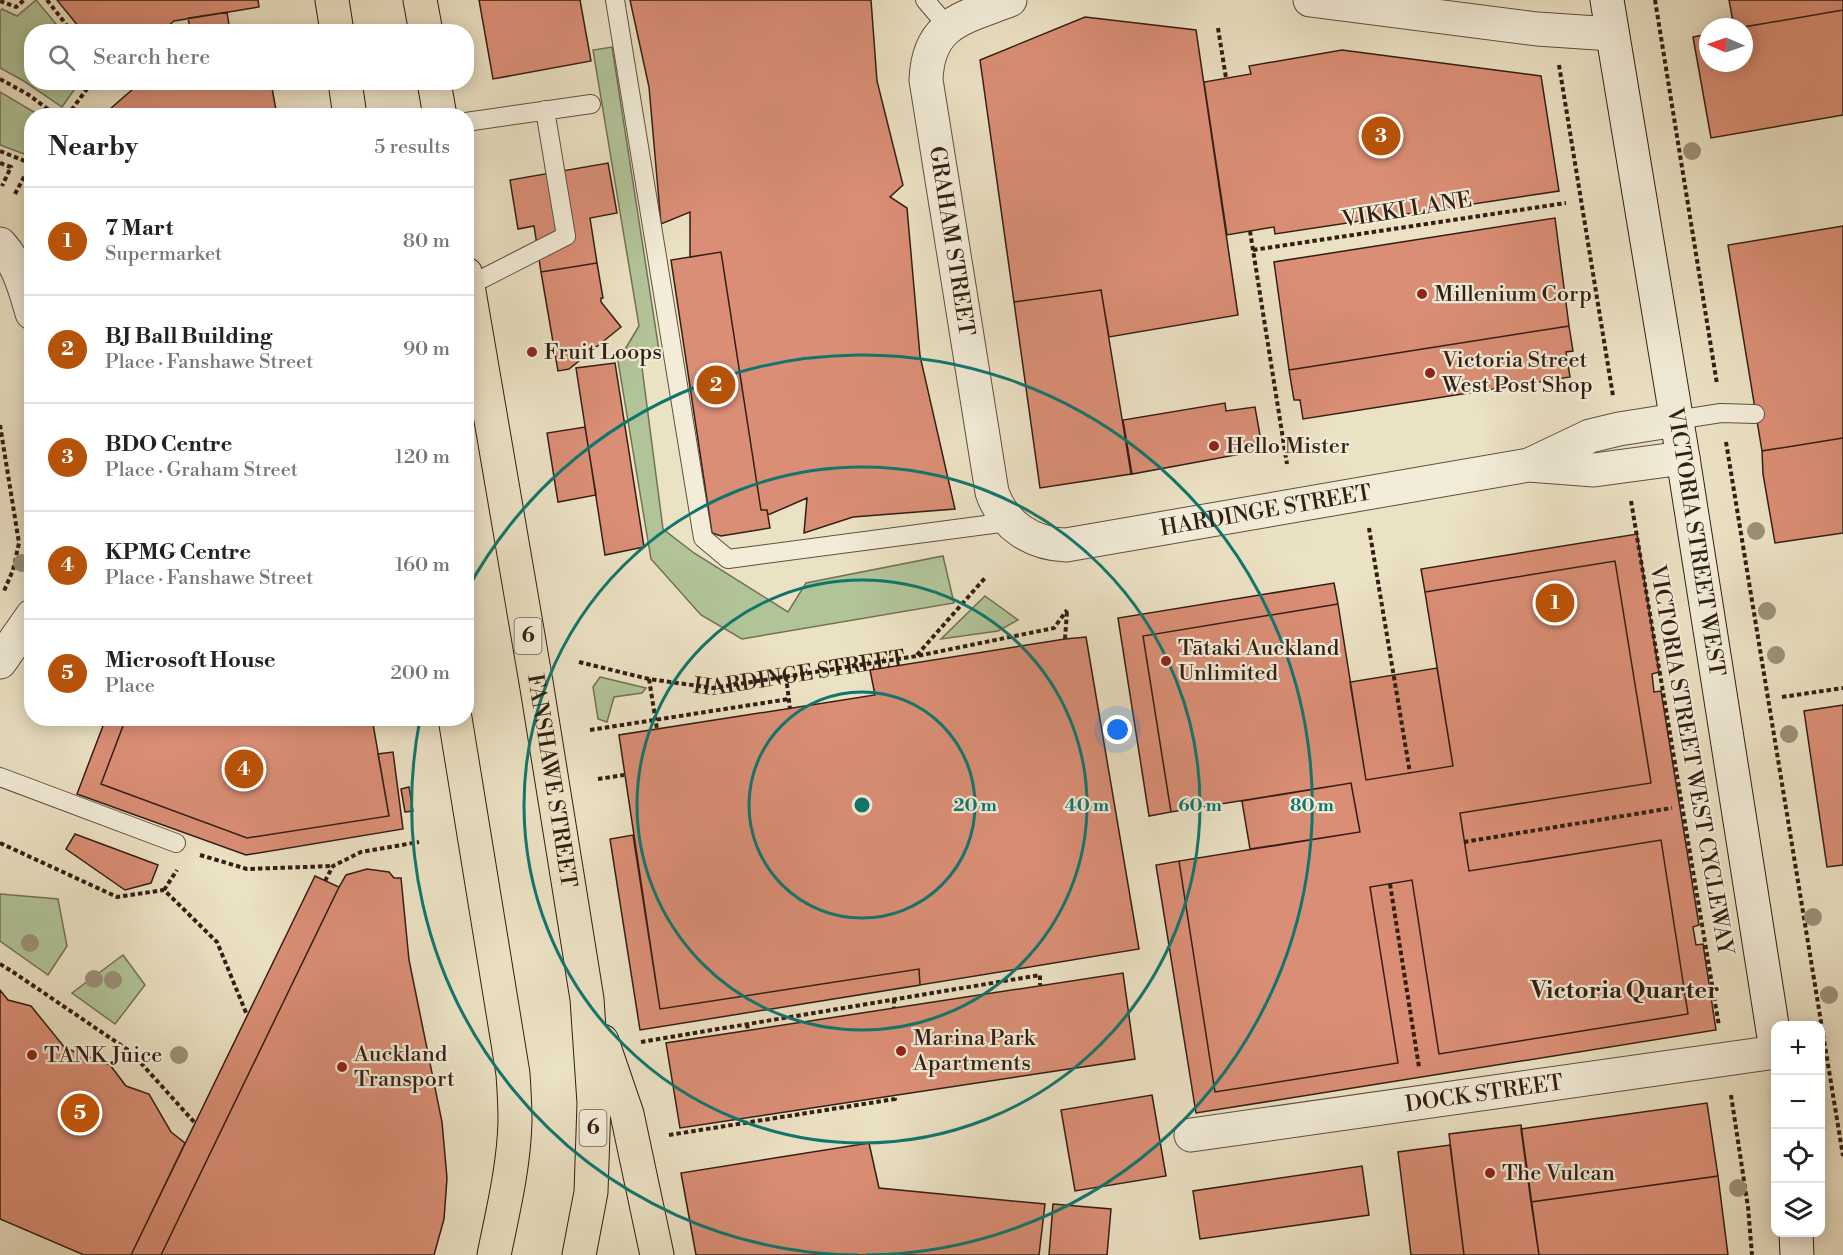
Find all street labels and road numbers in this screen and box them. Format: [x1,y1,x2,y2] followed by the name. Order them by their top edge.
[923,144,980,338] street label: GRAHAM STREET
[1339,186,1474,234] street label: VIKKI LANE
[1661,404,1731,678] street label: VICTORIA STREET WEST
[1158,479,1374,542] street label: HARDINGE STREET
[1643,562,1739,958] street label: VICTORIA STREET WEST CYCLEWAY
[514,618,542,654] road number: 6
[692,645,907,702] street label: HARDINGE STREET
[521,672,582,890] street label: FANSHAWE STREET
[1403,1069,1565,1118] street label: DOCK STREET
[580,1110,606,1146] road number: 6

